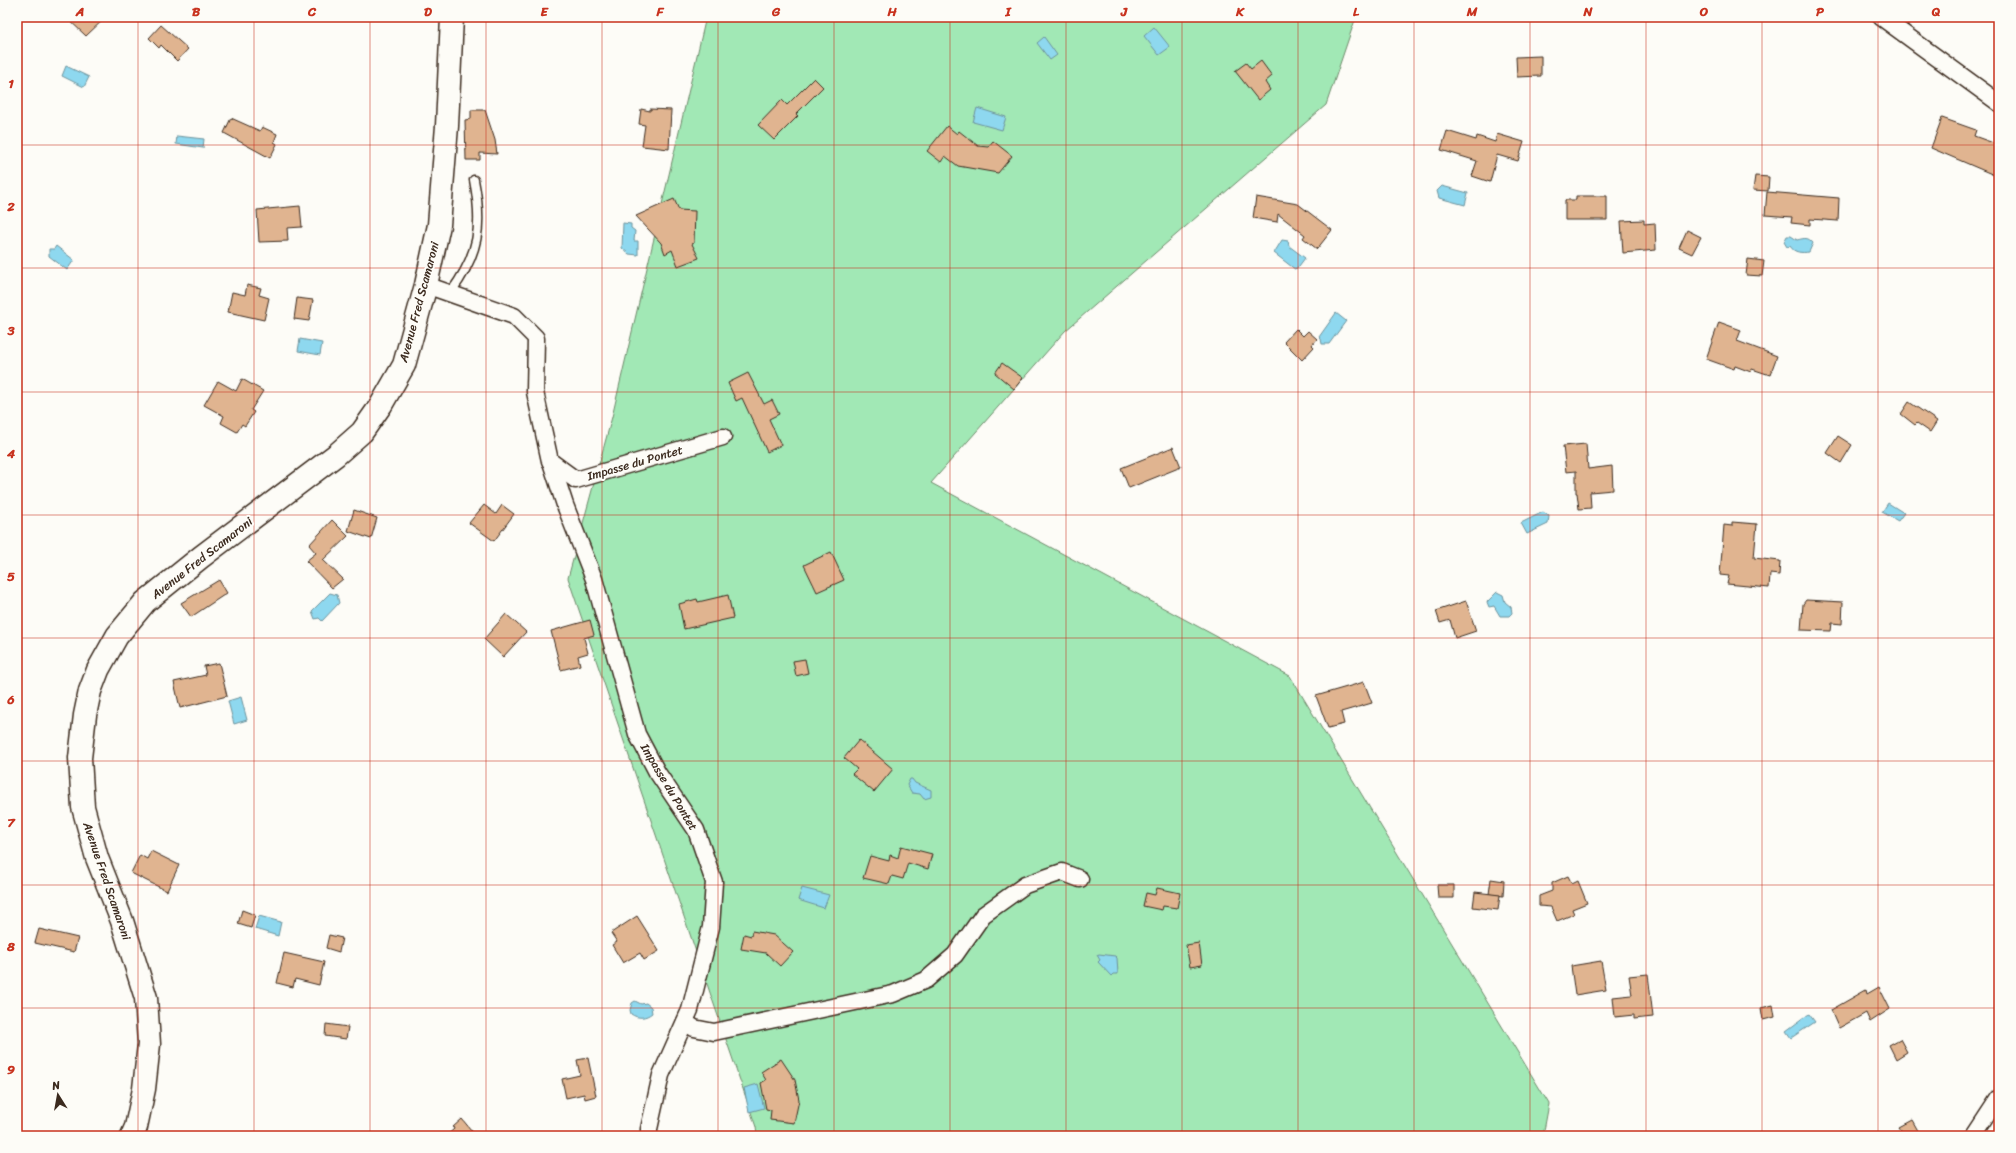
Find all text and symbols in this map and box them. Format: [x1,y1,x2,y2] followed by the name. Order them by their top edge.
[75,0,84,23] text: A
[192,0,201,23] text: B
[307,0,317,23] text: C
[424,0,432,23] text: D
[540,0,549,23] text: E
[655,0,664,23] text: F
[771,0,781,23] text: G
[886,0,897,23] text: H
[1004,0,1012,23] text: I
[1120,0,1128,23] text: J
[1235,0,1245,23] text: K
[1353,0,1360,23] text: L
[1466,0,1478,23] text: M
[1582,0,1593,23] text: N
[1699,0,1709,23] text: O
[1816,0,1824,23] text: P
[1931,0,1941,23] text: Q
[8,72,14,95] text: 1
[6,195,15,218] text: 2
[392,239,446,366] street label: Avenue Fred Scamaroni
[6,319,15,342] text: 3
[584,439,685,487] street label: Impasse du Pontet
[6,442,16,465] text: 4
[146,511,258,605] street label: Avenue Fred Scamaroni
[7,565,15,588] text: 5
[6,688,15,711] text: 6
[634,738,704,835] street label: Impasse du Pontet
[7,811,16,834] text: 7
[76,818,138,944] street label: Avenue Fred Scamaroni
[6,935,15,958] text: 8
[7,1058,15,1081] text: 9
[38,1075,78,1115] north arrow
[50,1076,62,1096] text: N

